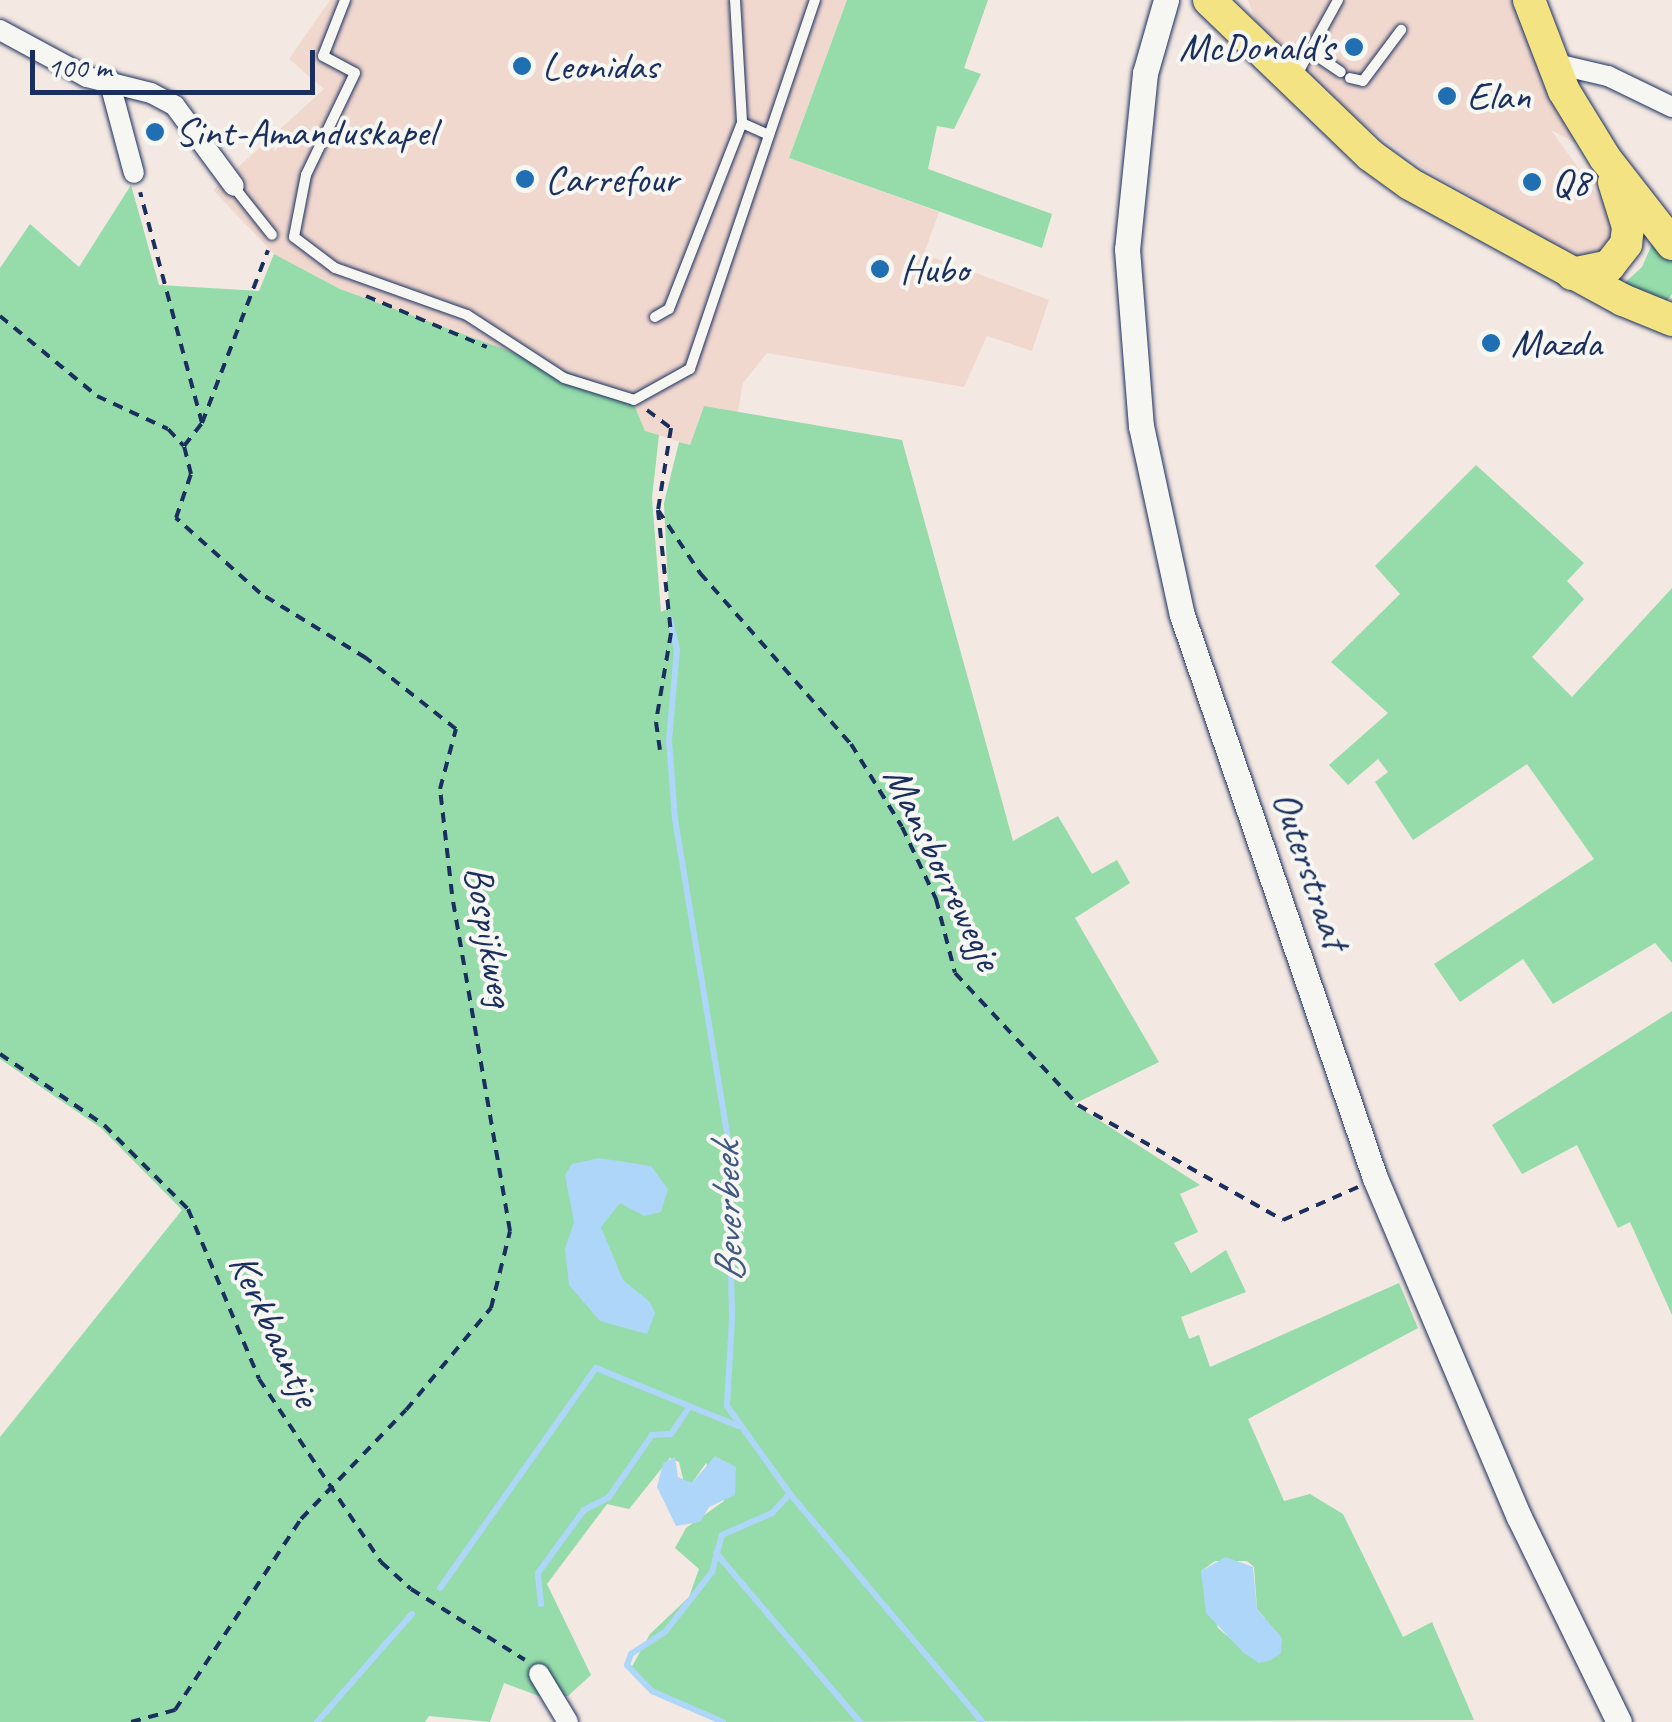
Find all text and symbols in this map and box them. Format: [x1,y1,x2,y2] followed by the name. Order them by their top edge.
[1179,23,1334,71] place label: McDonald's
[35,30,320,92] scale bar
[1343,36,1365,58] marker: McDonald's
[542,42,658,90] place label: Leonidas
[47,48,112,86] text: 100 m
[511,55,533,77] marker: Leonidas
[1467,72,1530,120] place label: Elan
[1436,85,1458,107] marker: Elan
[175,108,435,156] place label: Sint-Amanduskapel
[144,121,166,143] marker: Sint-Amanduskapel
[545,155,678,203] place label: Carrefour
[1552,158,1590,206] place label: Q8
[514,168,536,190] marker: Carrefour
[1521,171,1543,193] marker: Q8
[900,245,968,293] place label: Hubo
[869,258,891,280] marker: Hubo
[1511,319,1602,367] place label: Mazda
[1480,332,1502,354] marker: Mazda
[873,758,1013,978] street label: Mansborrewegje
[1262,785,1360,955] street label: Outerstraat
[454,862,526,1010] street label: Bospijkweg
[700,1143,756,1283] water label: Beverbeek
[219,1246,331,1414] street label: Kerkbaantje

